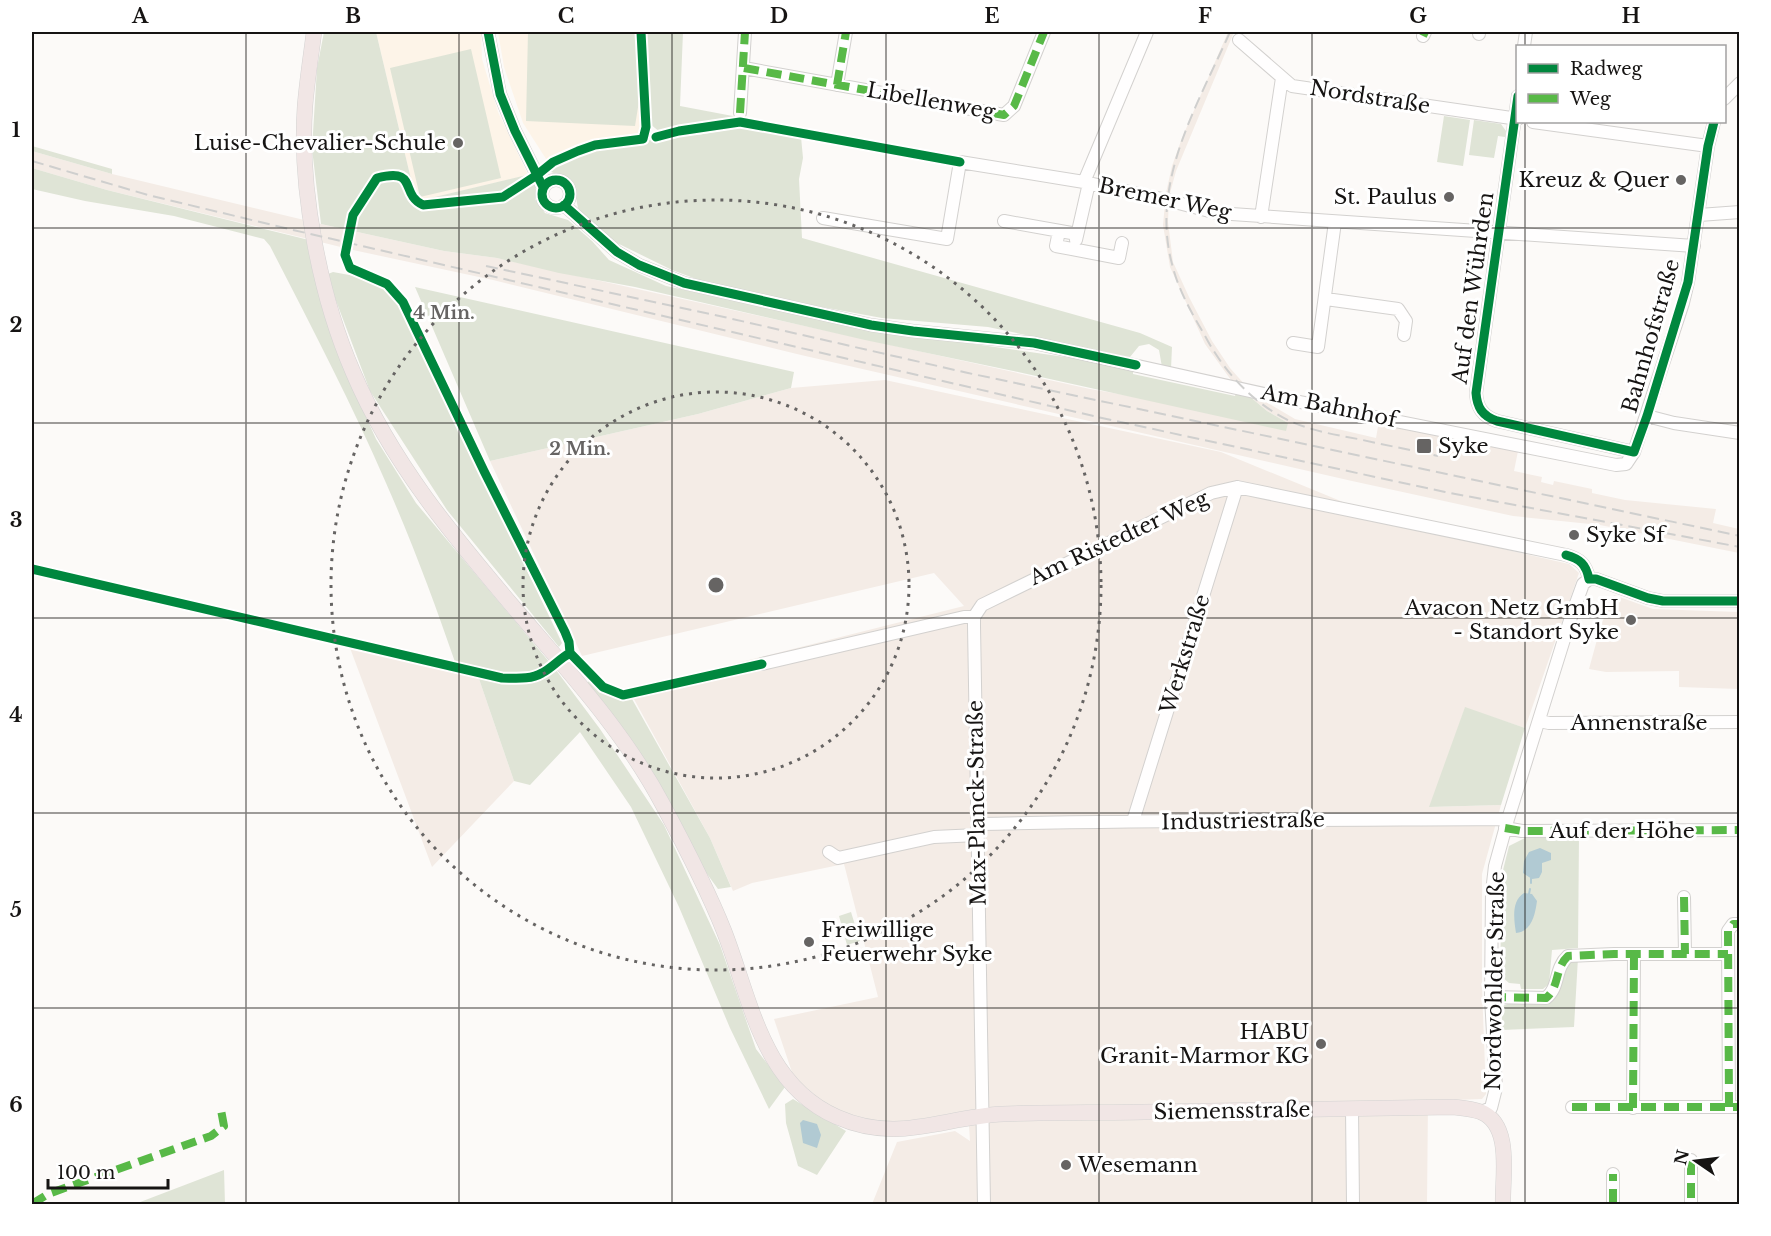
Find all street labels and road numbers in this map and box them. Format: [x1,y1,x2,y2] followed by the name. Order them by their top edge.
[1308,75,1432,119] street label: Nordstraße
[865,77,998,125] street label: Libellenweg
[1096,172,1234,226] street label: Bremer Weg
[1447,190,1499,387] street label: Auf den Wührden
[1617,256,1685,416] street label: Bahnhofstraße
[1258,379,1402,434] street label: Am Bahnhof
[1024,485,1213,591] street label: Am Ristedter Weg
[1154,591,1215,718] street label: Werkstraße
[962,700,992,906] street label: Max-Planck-Straße
[1569,710,1708,736] street label: Annenstraße
[1161,807,1325,835] street label: Industriestraße
[1548,818,1695,844] street label: Auf der Höhe
[1480,871,1510,1091] street label: Nordwohlder Straße
[1153,1097,1311,1125] street label: Siemensstraße

